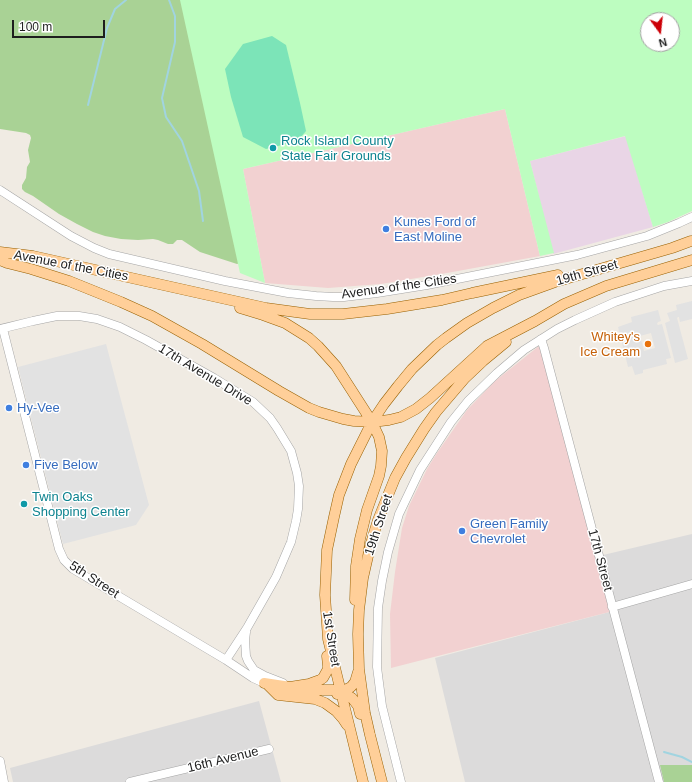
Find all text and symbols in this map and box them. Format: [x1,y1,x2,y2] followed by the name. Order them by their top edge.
[14,12,107,38] scale bar
[640,12,680,52] north arrow
[19,20,52,34] text: 100 m
[657,36,668,49] text: N
[281,133,394,164] place label: Rock Island County State Fair Grounds
[268,143,278,153] marker: Rock Island County State Fair Grounds
[394,214,476,245] place label: Kunes Ford of East Moline
[381,224,391,234] marker: Kunes Ford of East Moline
[13,247,129,285] street label: Avenue of the Cities
[554,257,620,289] street label: 19th Street
[340,271,458,303] street label: Avenue of the Cities
[580,329,640,360] place label: Whitey's Ice Cream
[643,339,653,349] marker: Whitey's Ice Cream
[155,341,255,409] street label: 17th Avenue Drive
[17,400,60,416] place label: Hy-Vee
[4,403,14,413] marker: Hy-Vee
[34,457,98,473] place label: Five Below
[21,460,31,470] marker: Five Below
[32,489,130,520] place label: Twin Oaks Shopping Center
[362,492,396,558] street label: 19th Street
[19,499,29,509] marker: Twin Oaks Shopping Center
[470,516,548,547] place label: Green Family Chevrolet
[457,526,467,536] marker: Green Family Chevrolet
[584,527,616,593] street label: 17th Street
[66,558,122,602] street label: 5th Street
[319,610,343,668] street label: 1st Street
[186,744,260,776] street label: 16th Avenue

